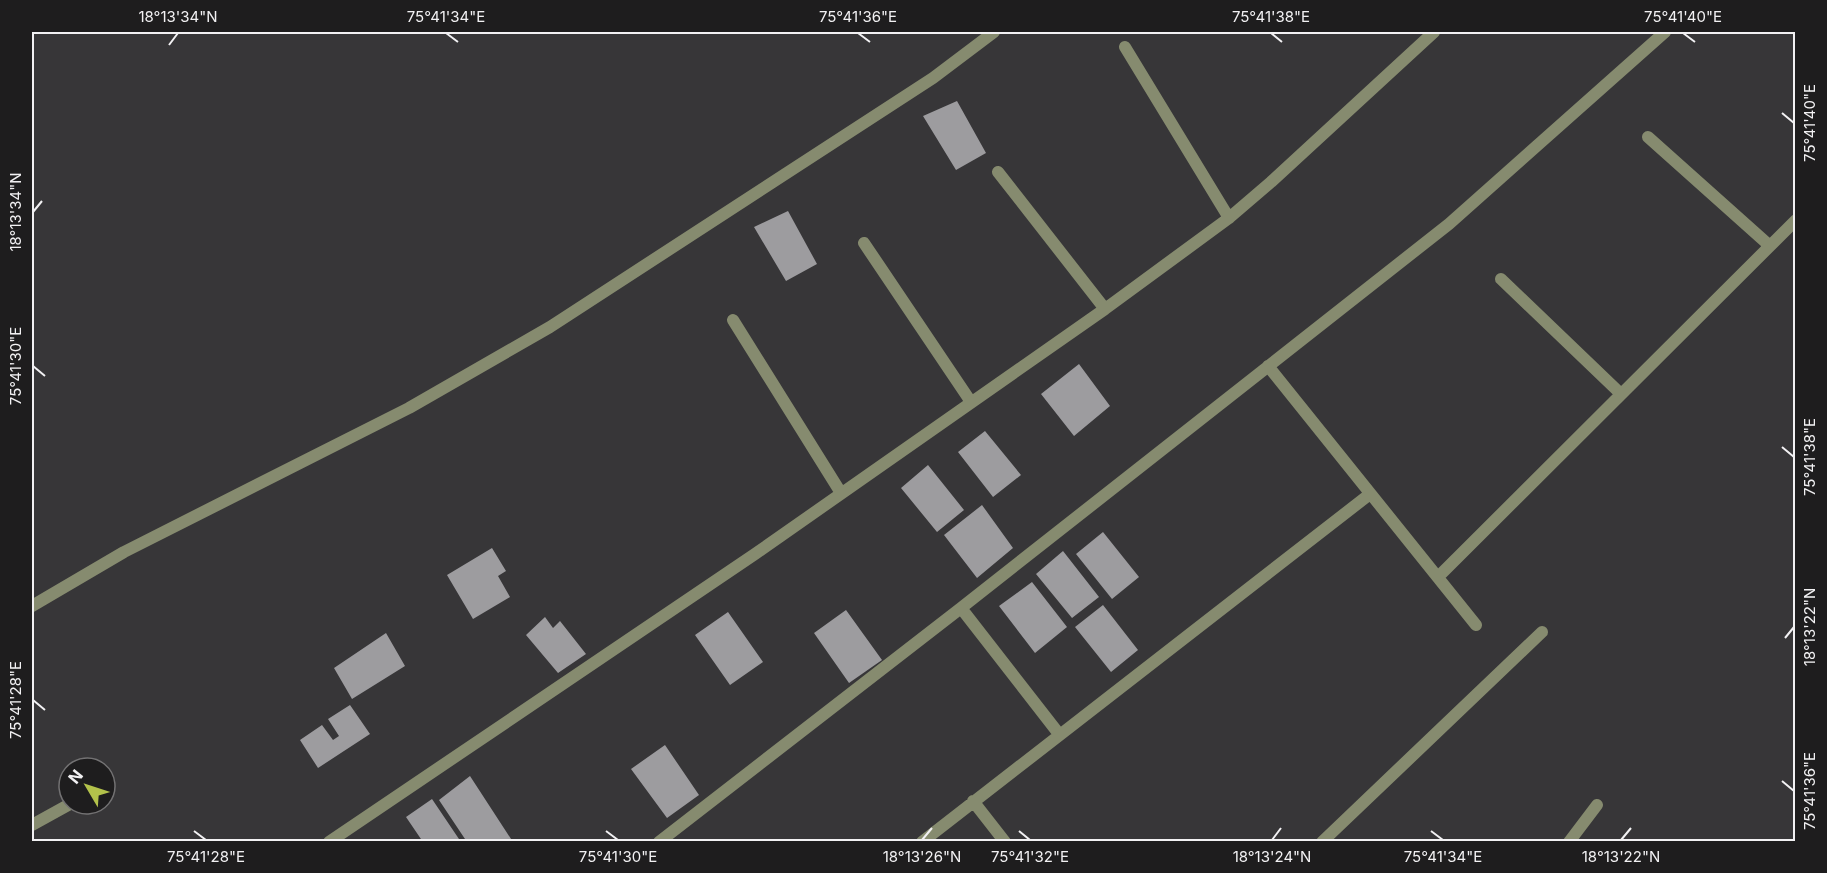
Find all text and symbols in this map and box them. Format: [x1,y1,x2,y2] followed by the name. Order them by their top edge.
[138,7,218,26] text: 18°13'34"N
[407,7,485,26] text: 75°41'34"E
[819,7,897,26] text: 75°41'36"E
[1232,7,1310,26] text: 75°41'38"E
[1644,7,1722,26] text: 75°41'40"E
[1800,84,1819,162] text: 75°41'40"E
[6,172,25,252] text: 18°13'34"N
[6,327,25,405] text: 75°41'30"E
[1800,418,1819,496] text: 75°41'38"E
[1800,588,1819,666] text: 18°13'22"N
[6,661,25,739] text: 75°41'28"E
[1800,752,1819,830] text: 75°41'36"E
[57,756,117,816] north arrow
[64,766,87,788] text: N
[167,847,245,866] text: 75°41'28"E
[579,847,657,866] text: 75°41'30"E
[883,847,961,866] text: 18°13'26"N
[991,847,1069,866] text: 75°41'32"E
[1233,847,1311,866] text: 18°13'24"N
[1404,847,1482,866] text: 75°41'34"E
[1582,847,1660,866] text: 18°13'22"N

